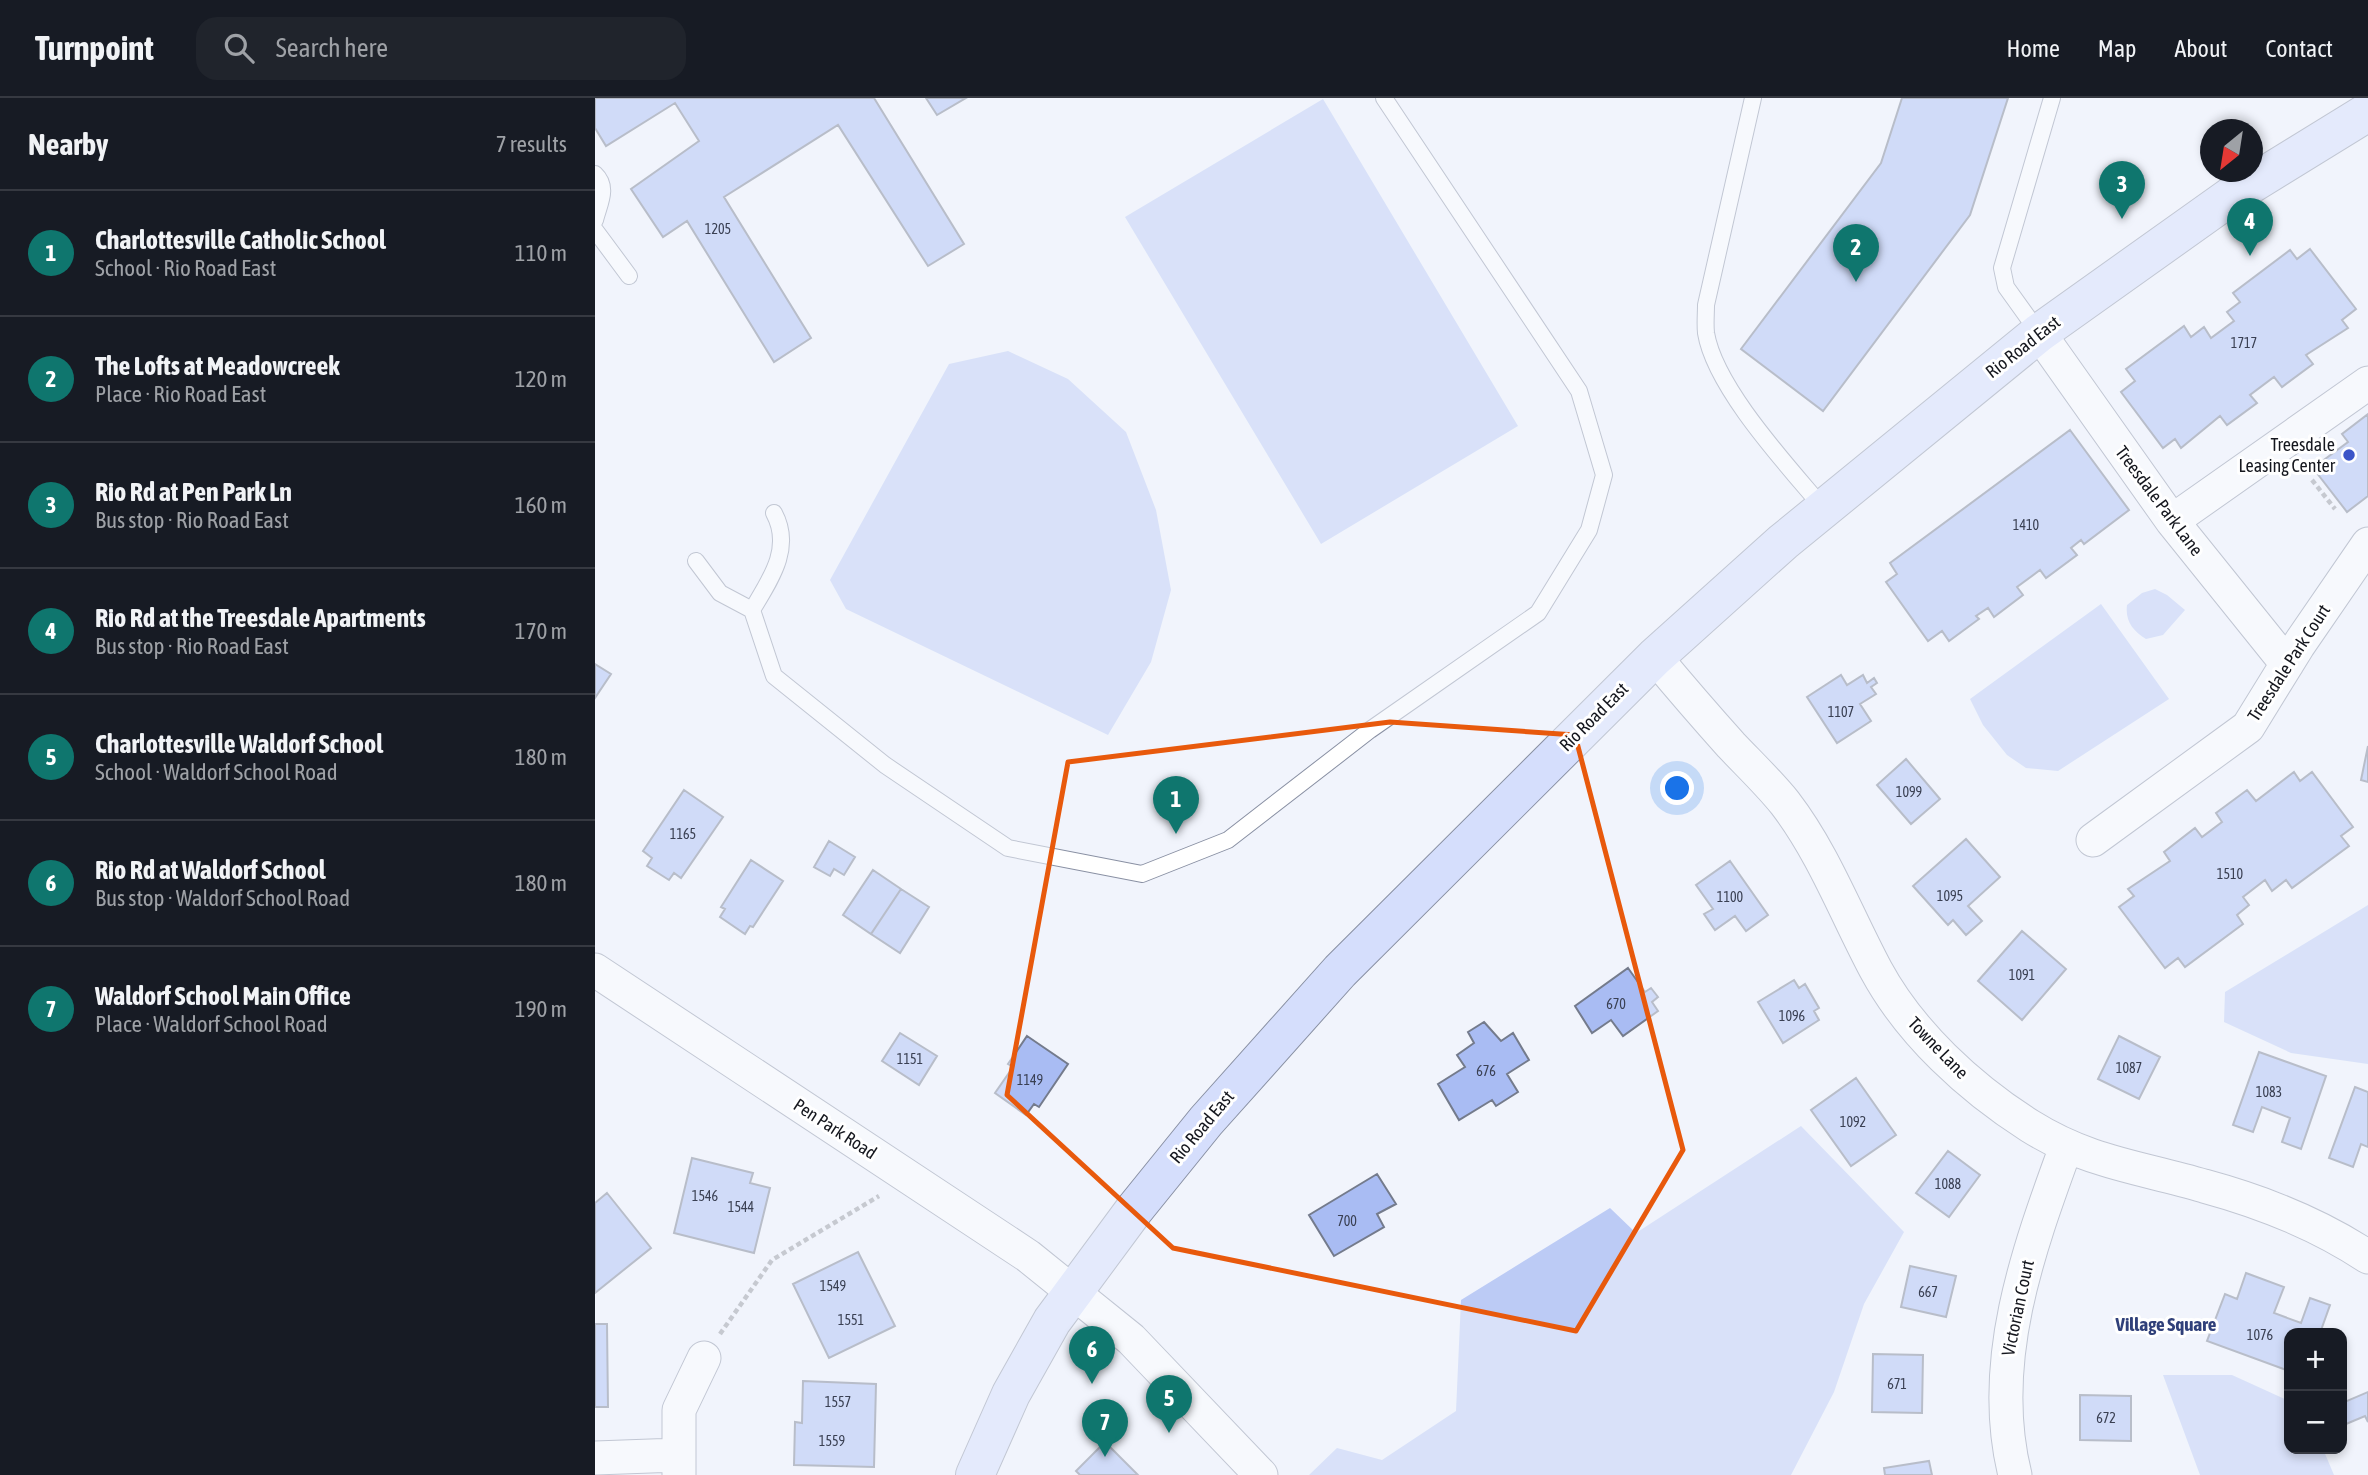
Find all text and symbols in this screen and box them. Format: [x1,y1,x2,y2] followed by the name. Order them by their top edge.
[196,17,686,80] search box
[35,29,154,67] text: Turnpoint
[220,29,258,67] icon: search
[276,33,388,63] text: Search here
[2006,35,2060,62] text: Home
[2098,35,2136,62] text: Map
[2174,35,2227,62] text: About
[2265,35,2333,62] text: Contact
[2200,119,2263,182] north arrow
[28,127,108,161] text: Nearby
[496,131,567,157] text: 7 results
[2099,161,2145,219] pin: 3
[2227,198,2273,256] pin: 4
[705,221,731,237] house number: 1205
[1833,224,1879,282] pin: 2
[95,225,386,255] text: Charlottesville Catholic School
[46,240,56,266] text: 1
[515,240,567,266] text: 110 m
[95,255,276,281] text: School · Rio Road East
[1981,311,2064,382] street label: Rio Road East
[2231,335,2257,351] house number: 1717
[95,351,340,381] text: The Lofts at Meadowcreek
[46,366,56,392] text: 2
[515,366,567,392] text: 120 m
[95,381,266,407] text: Place · Rio Road East
[2239,434,2336,476] place label: Treesdale Leasing Center
[2111,442,2207,560] street label: Treesdale Park Lane
[2341,447,2357,463] marker: Treesdale Leasing Center
[95,477,292,507] text: Rio Rd at Pen Park Ln
[46,492,56,518] text: 3
[515,492,567,518] text: 160 m
[95,507,289,533] text: Bus stop · Rio Road East
[2013,517,2040,533] house number: 1410
[2243,600,2334,725] street label: Treesdale Park Court
[95,603,426,633] text: Rio Rd at the Treesdale Apartments
[46,618,56,644] text: 4
[515,618,567,644] text: 170 m
[95,633,289,659] text: Bus stop · Rio Road East
[1555,678,1632,755] street label: Rio Road East
[1828,704,1854,720] house number: 1107
[95,729,383,759] text: Charlottesville Waldorf School
[46,744,56,770] text: 5
[515,744,567,770] text: 180 m
[95,759,338,785] text: School · Waldorf School Road
[1660,771,1694,805] your location
[1153,776,1199,834] pin: 1
[1896,784,1922,800] house number: 1099
[670,826,696,842] house number: 1165
[95,855,326,885] text: Rio Rd at Waldorf School
[2217,866,2244,882] house number: 1510
[46,870,56,896] text: 6
[515,870,567,896] text: 180 m
[95,885,350,911] text: Bus stop · Waldorf School Road
[1937,888,1963,904] house number: 1095
[1717,889,1744,905] house number: 1100
[2009,967,2035,983] house number: 1091
[95,981,351,1011] text: Waldorf School Main Office
[46,996,56,1022] text: 7
[515,996,567,1022] text: 190 m
[1606,996,1626,1012] house number: 670
[1779,1008,1806,1024] house number: 1096
[95,1011,328,1037] text: Place · Waldorf School Road
[1904,1012,1973,1083] street label: Towne Lane
[897,1051,923,1067] house number: 1151
[2116,1060,2142,1076] house number: 1087
[1476,1063,1496,1079] house number: 676
[1017,1072,1043,1088] house number: 1149
[2256,1084,2282,1100] house number: 1083
[1165,1086,1238,1167] street label: Rio Road East
[790,1094,881,1163] street label: Pen Park Road
[1840,1114,1866,1130] house number: 1092
[1935,1176,1962,1192] house number: 1088
[692,1188,719,1204] house number: 1546
[728,1199,755,1215] house number: 1544
[1337,1213,1357,1229] house number: 700
[1997,1258,2038,1358] street label: Victorian Court
[820,1278,846,1294] house number: 1549
[1918,1284,1938,1300] house number: 667
[838,1312,864,1328] house number: 1551
[2115,1313,2217,1335] district label: Village Square
[1069,1326,1115,1384] pin: 6
[2247,1327,2274,1343] house number: 1076
[2284,1328,2347,1454] map controls
[2284,1328,2347,1391] button: +
[1146,1375,1192,1433] pin: 5
[1887,1376,1907,1392] house number: 671
[2284,1391,2347,1454] button: −
[825,1394,851,1410] house number: 1557
[1082,1399,1128,1457] pin: 7
[2096,1410,2116,1426] house number: 672
[819,1433,845,1449] house number: 1559

